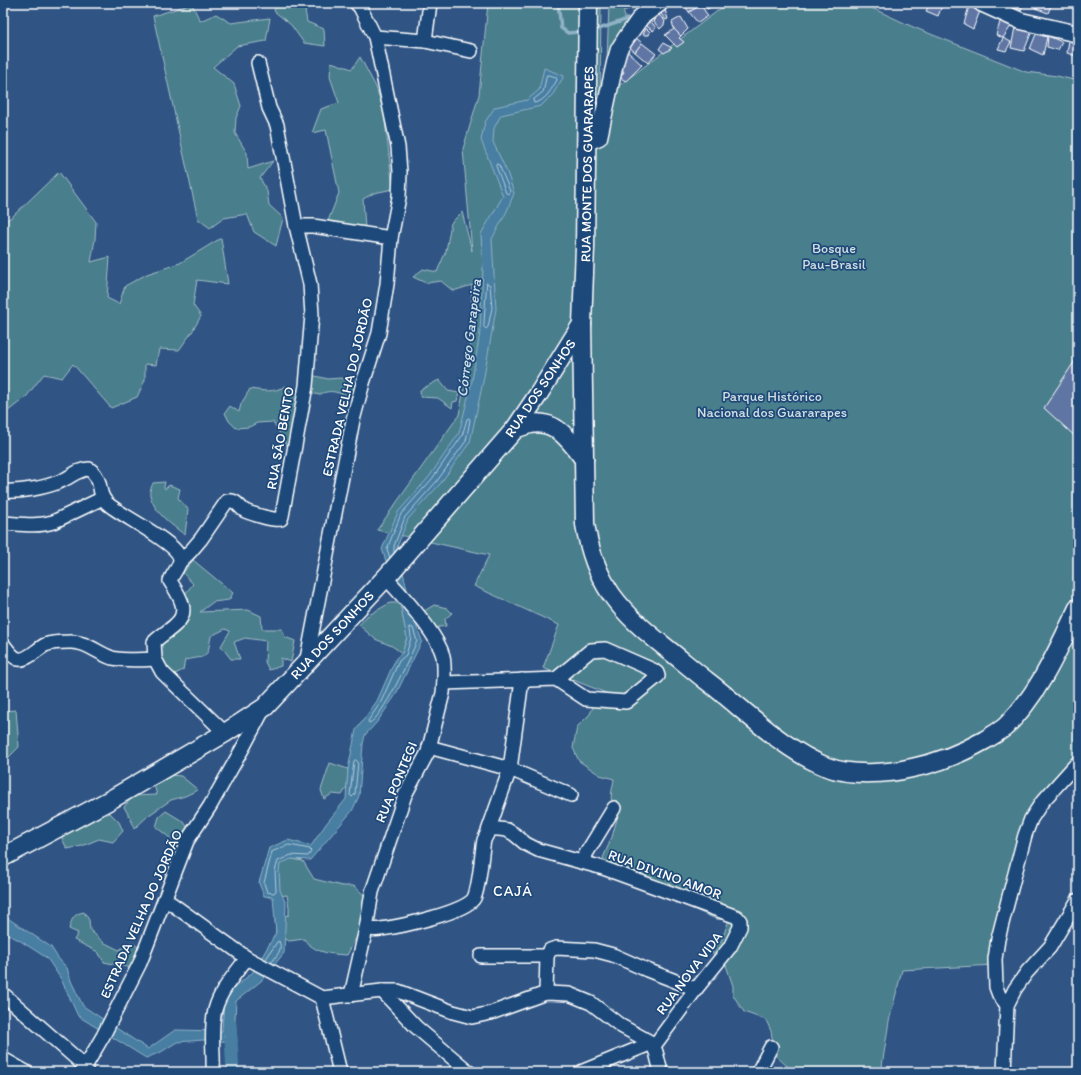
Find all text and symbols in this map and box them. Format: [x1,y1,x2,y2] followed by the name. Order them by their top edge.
[577,66,598,262] street label: RUA MONTE DOS GUARARAPES
[802,240,866,273] park label: Bosque Pau-Brasil
[453,278,485,398] water label: Córrego Garapeira
[319,296,376,478] street label: ESTRADA VELHA DO JORDÃO
[501,336,580,441] street label: RUA DOS SONHOS
[263,385,298,491] street label: RUA SÃO BENTO
[697,388,847,421] park label: Parque Histórico Nacional dos Guararapes
[287,587,378,683] street label: RUA DOS SONHOS
[372,739,421,825] street label: RUA PONTEGI
[97,827,186,1001] street label: ESTRADA VELHA DO JORDÃO
[606,846,724,903] street label: RUA DIVINO AMOR
[493,882,533,900] district label: CAJÁ
[653,928,726,1018] street label: RUA NOVA VIDA

